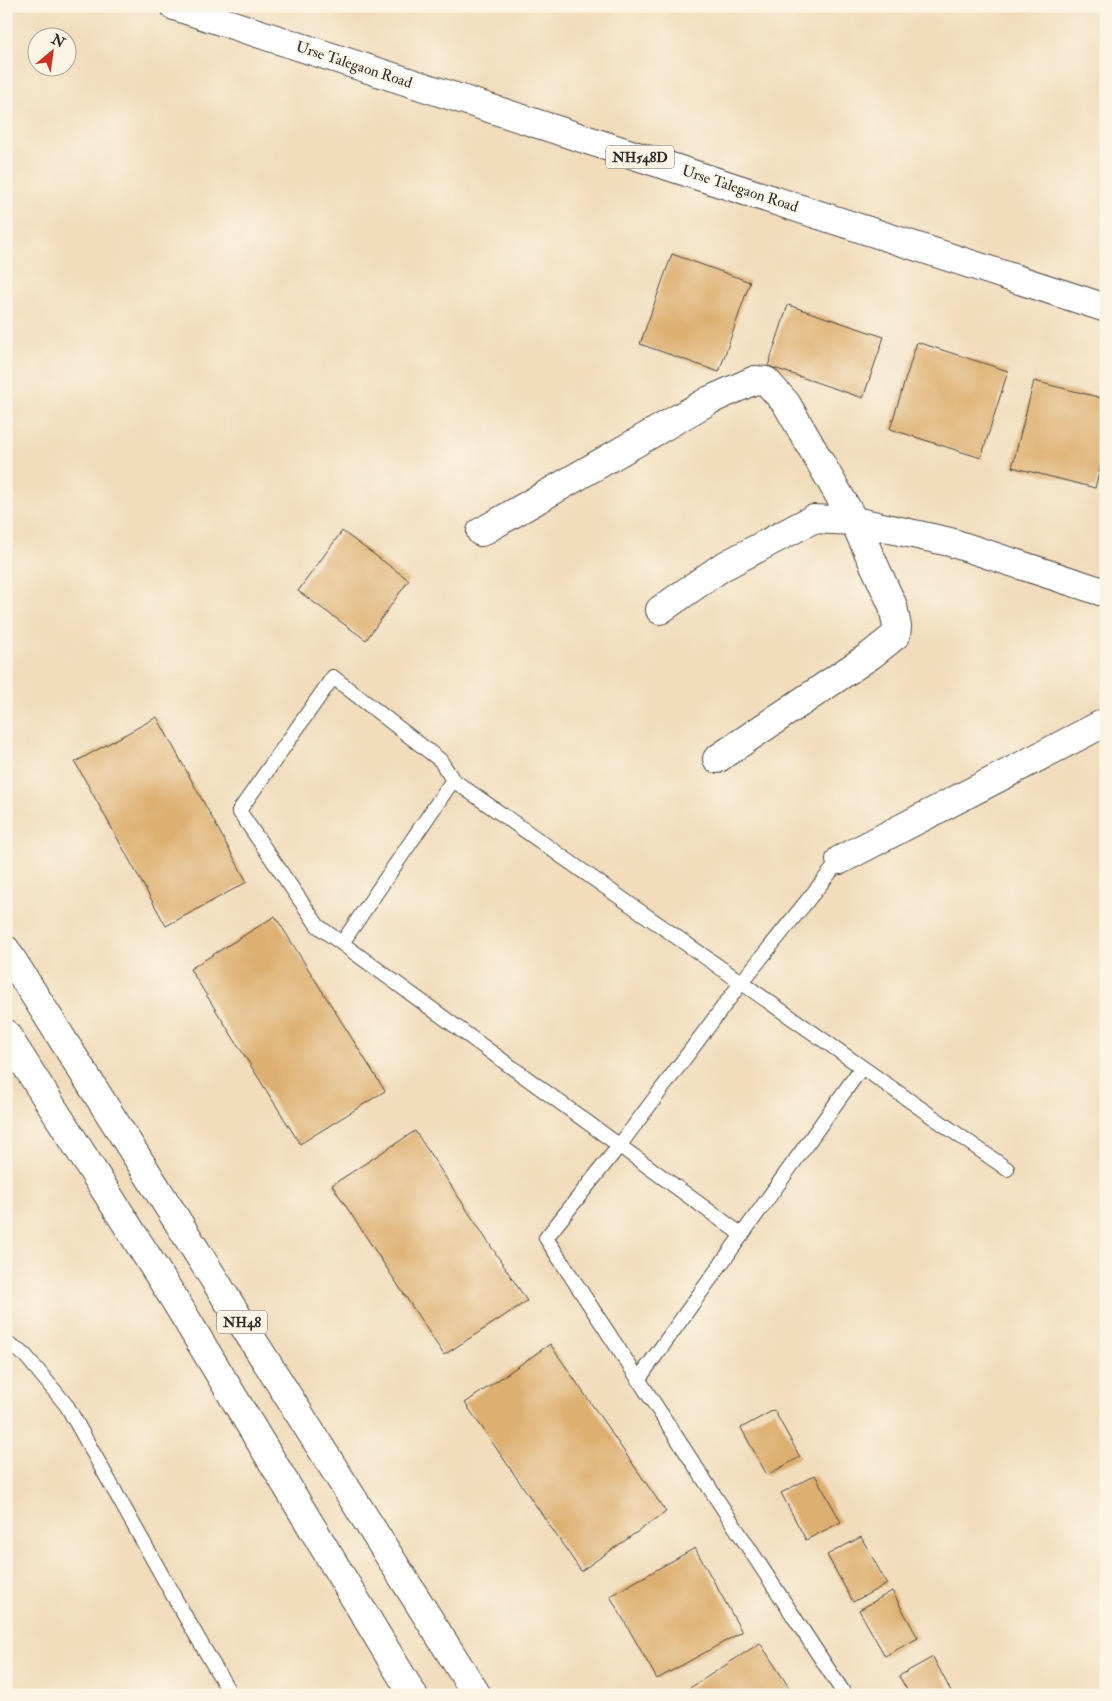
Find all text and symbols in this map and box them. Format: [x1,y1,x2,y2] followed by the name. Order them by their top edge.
[28,28,78,78] north arrow
[48,30,68,52] text: N
[293,37,415,93] street label: Urse Talegaon Road
[606,146,674,168] road number: NH548D
[679,161,801,217] street label: Urse Talegaon Road
[217,1310,267,1334] road number: NH48

